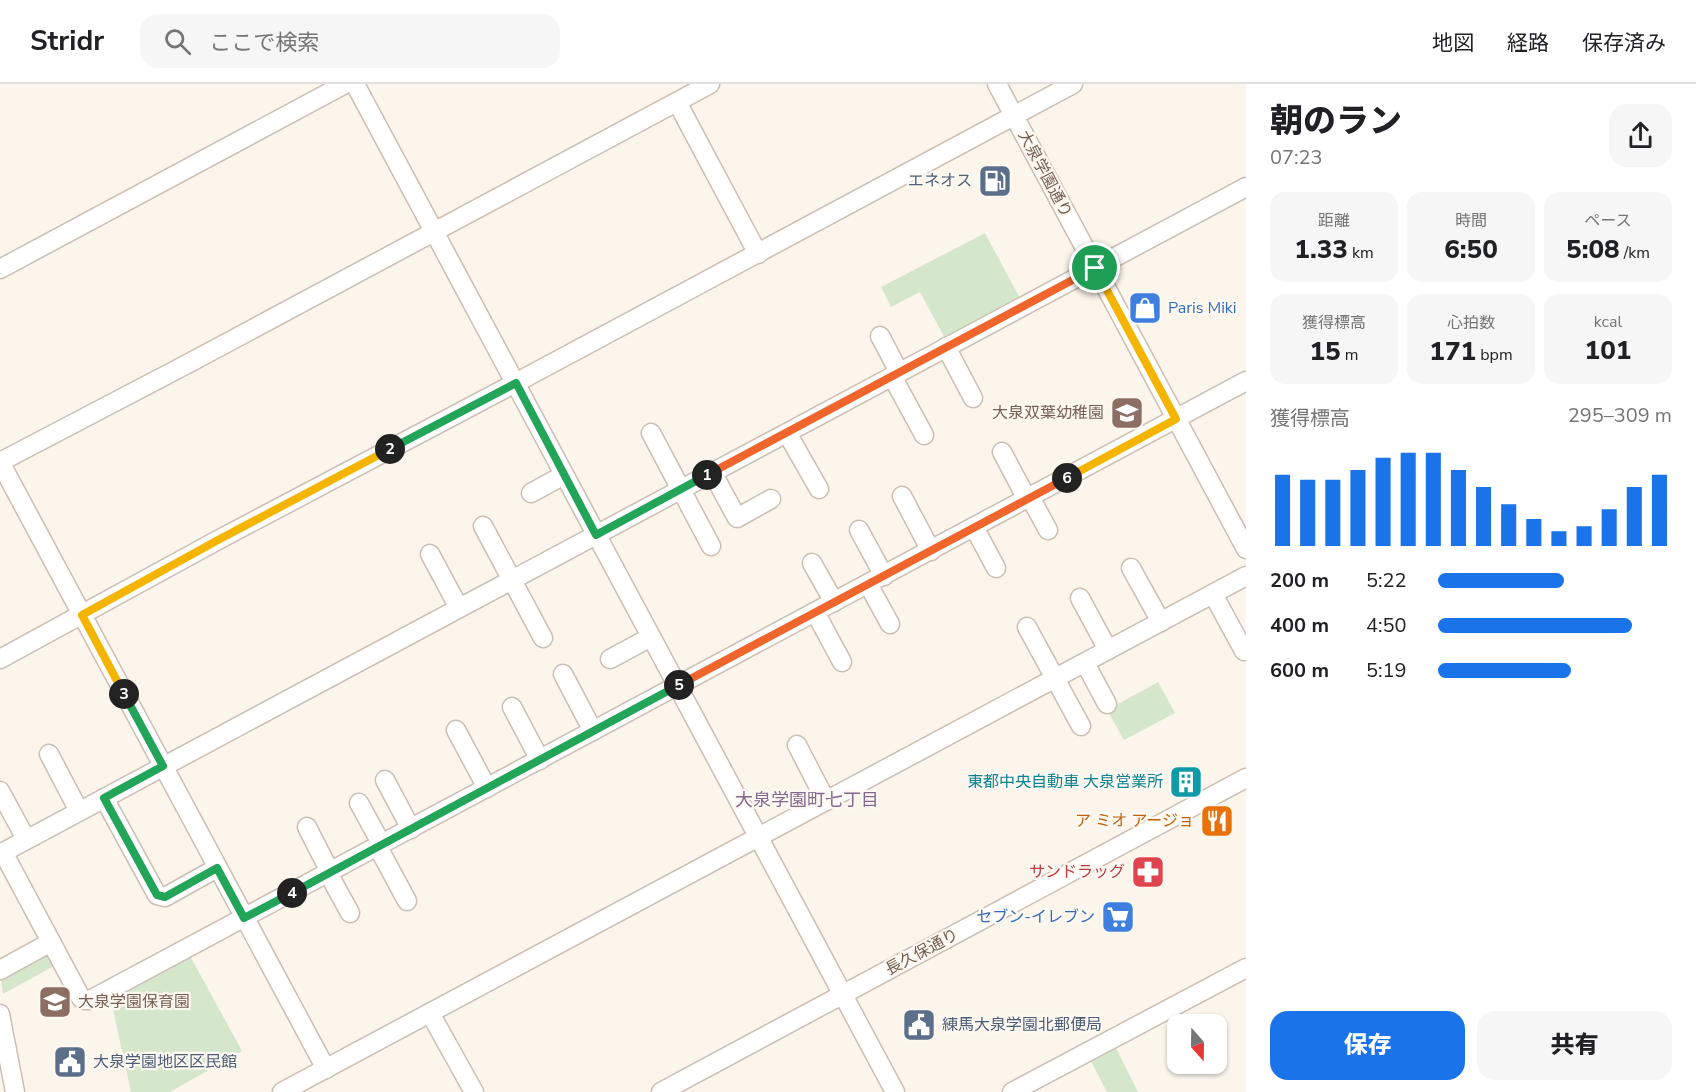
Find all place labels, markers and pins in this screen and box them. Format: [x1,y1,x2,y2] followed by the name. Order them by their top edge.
[977,163,1013,199] fuel station icon: エネオス
[908,170,972,192] place label: エネオス
[1069,242,1120,293] pin
[1127,290,1163,326] shop icon: Paris Miki
[1168,297,1237,319] place label: Paris Miki
[1109,395,1145,431] school or university icon: 大泉双葉幼稚園
[992,402,1104,424] place label: 大泉双葉幼稚園
[375,434,405,464] pin: 2
[692,460,722,490] pin: 1
[1052,463,1082,493] pin: 6
[664,670,694,700] pin: 5
[109,679,139,709] pin: 3
[1168,764,1204,800] building icon: 東都中央自動車 大泉営業所
[967,771,1163,793] place label: 東都中央自動車 大泉営業所
[1199,803,1235,839] restaurant icon: ア ミオ アージョ
[1075,810,1194,832] place label: ア ミオ アージョ
[1130,854,1166,890] pharmacy icon: サンドラッグ
[1029,861,1125,883] place label: サンドラッグ
[277,878,307,908] pin: 4
[1100,899,1136,935] supermarket icon: セブン-イレブン
[976,906,1095,928] place label: セブン-イレブン
[37,984,73,1020] school or university icon: 大泉学園保育園
[78,991,190,1013] place label: 大泉学園保育園
[901,1007,937,1043] public building icon: 練馬大泉学園北郵便局
[942,1014,1102,1036] place label: 練馬大泉学園北郵便局
[52,1044,88,1080] public building icon: 大泉学園地区区民館
[93,1051,237,1073] place label: 大泉学園地区区民館

